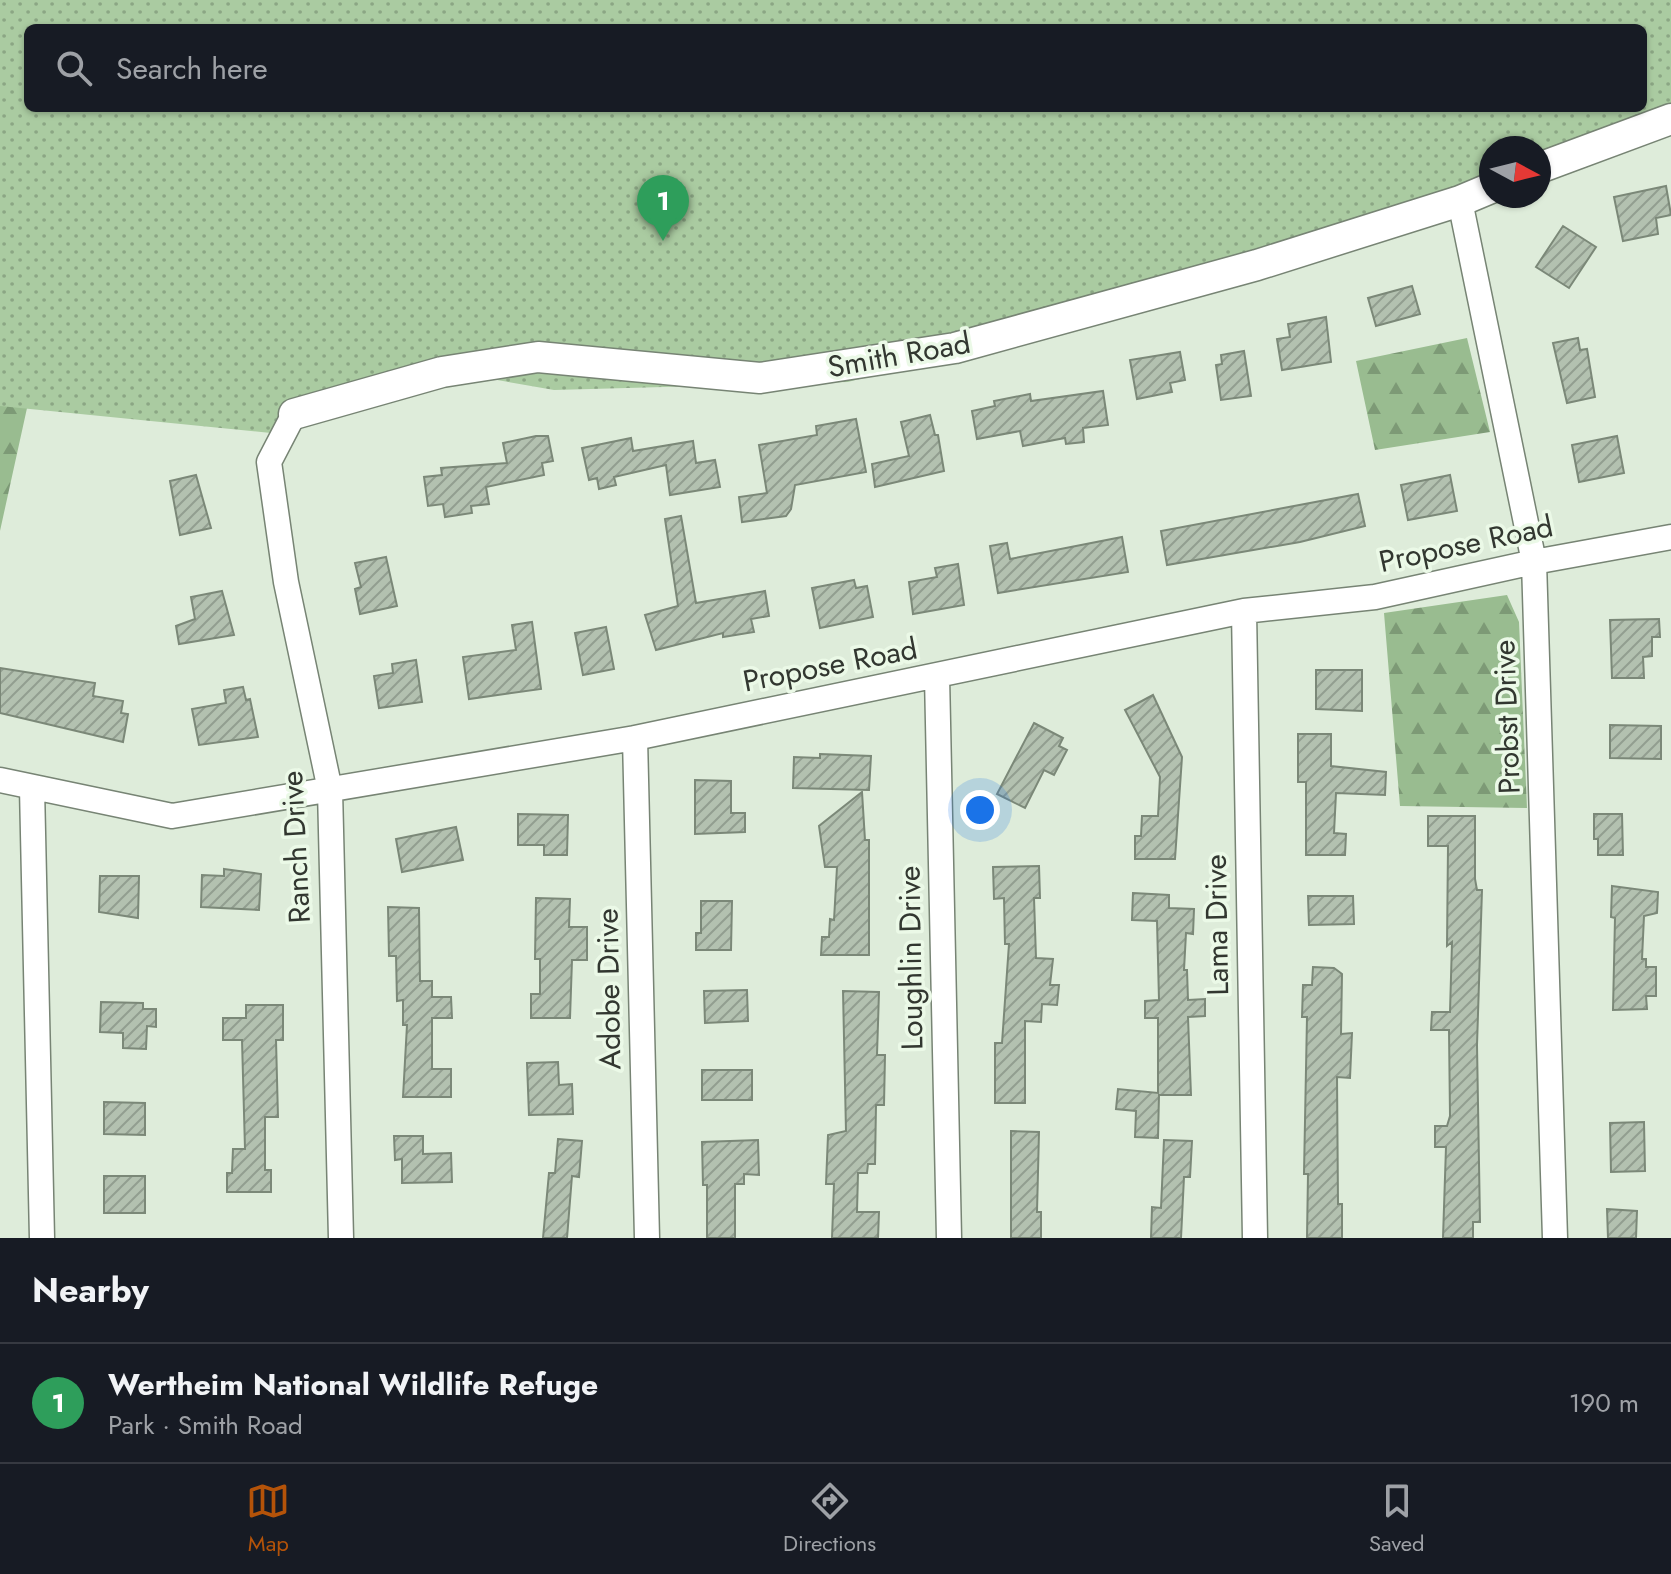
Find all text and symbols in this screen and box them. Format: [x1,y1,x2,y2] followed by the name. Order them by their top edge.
[24,24,1647,112] search box
[52,46,96,90] icon: search
[116,47,268,90] text: Search here
[1479,136,1551,208] north arrow
[637,175,689,241] pin: 1
[824,321,974,388] street label: Smith Road
[1375,504,1557,583] street label: Propose Road
[739,627,921,702] street label: Propose Road
[1482,639,1531,795] street label: Probst Drive
[270,770,321,924] street label: Ranch Drive
[960,790,1000,830] your location
[1194,854,1239,996] street label: Lama Drive
[887,865,934,1051] street label: Loughlin Drive
[586,908,631,1070] street label: Adobe Drive
[32,1266,149,1315] text: Nearby
[108,1363,598,1406] text: Wertheim National Wildlife Refuge
[51,1384,65,1422] text: 1
[1569,1384,1639,1422] text: 190 m
[108,1406,303,1444] text: Park · Smith Road
[246,1479,290,1559] tab: Map
[783,1479,876,1559] tab: Directions
[1369,1479,1425,1559] tab: Saved

